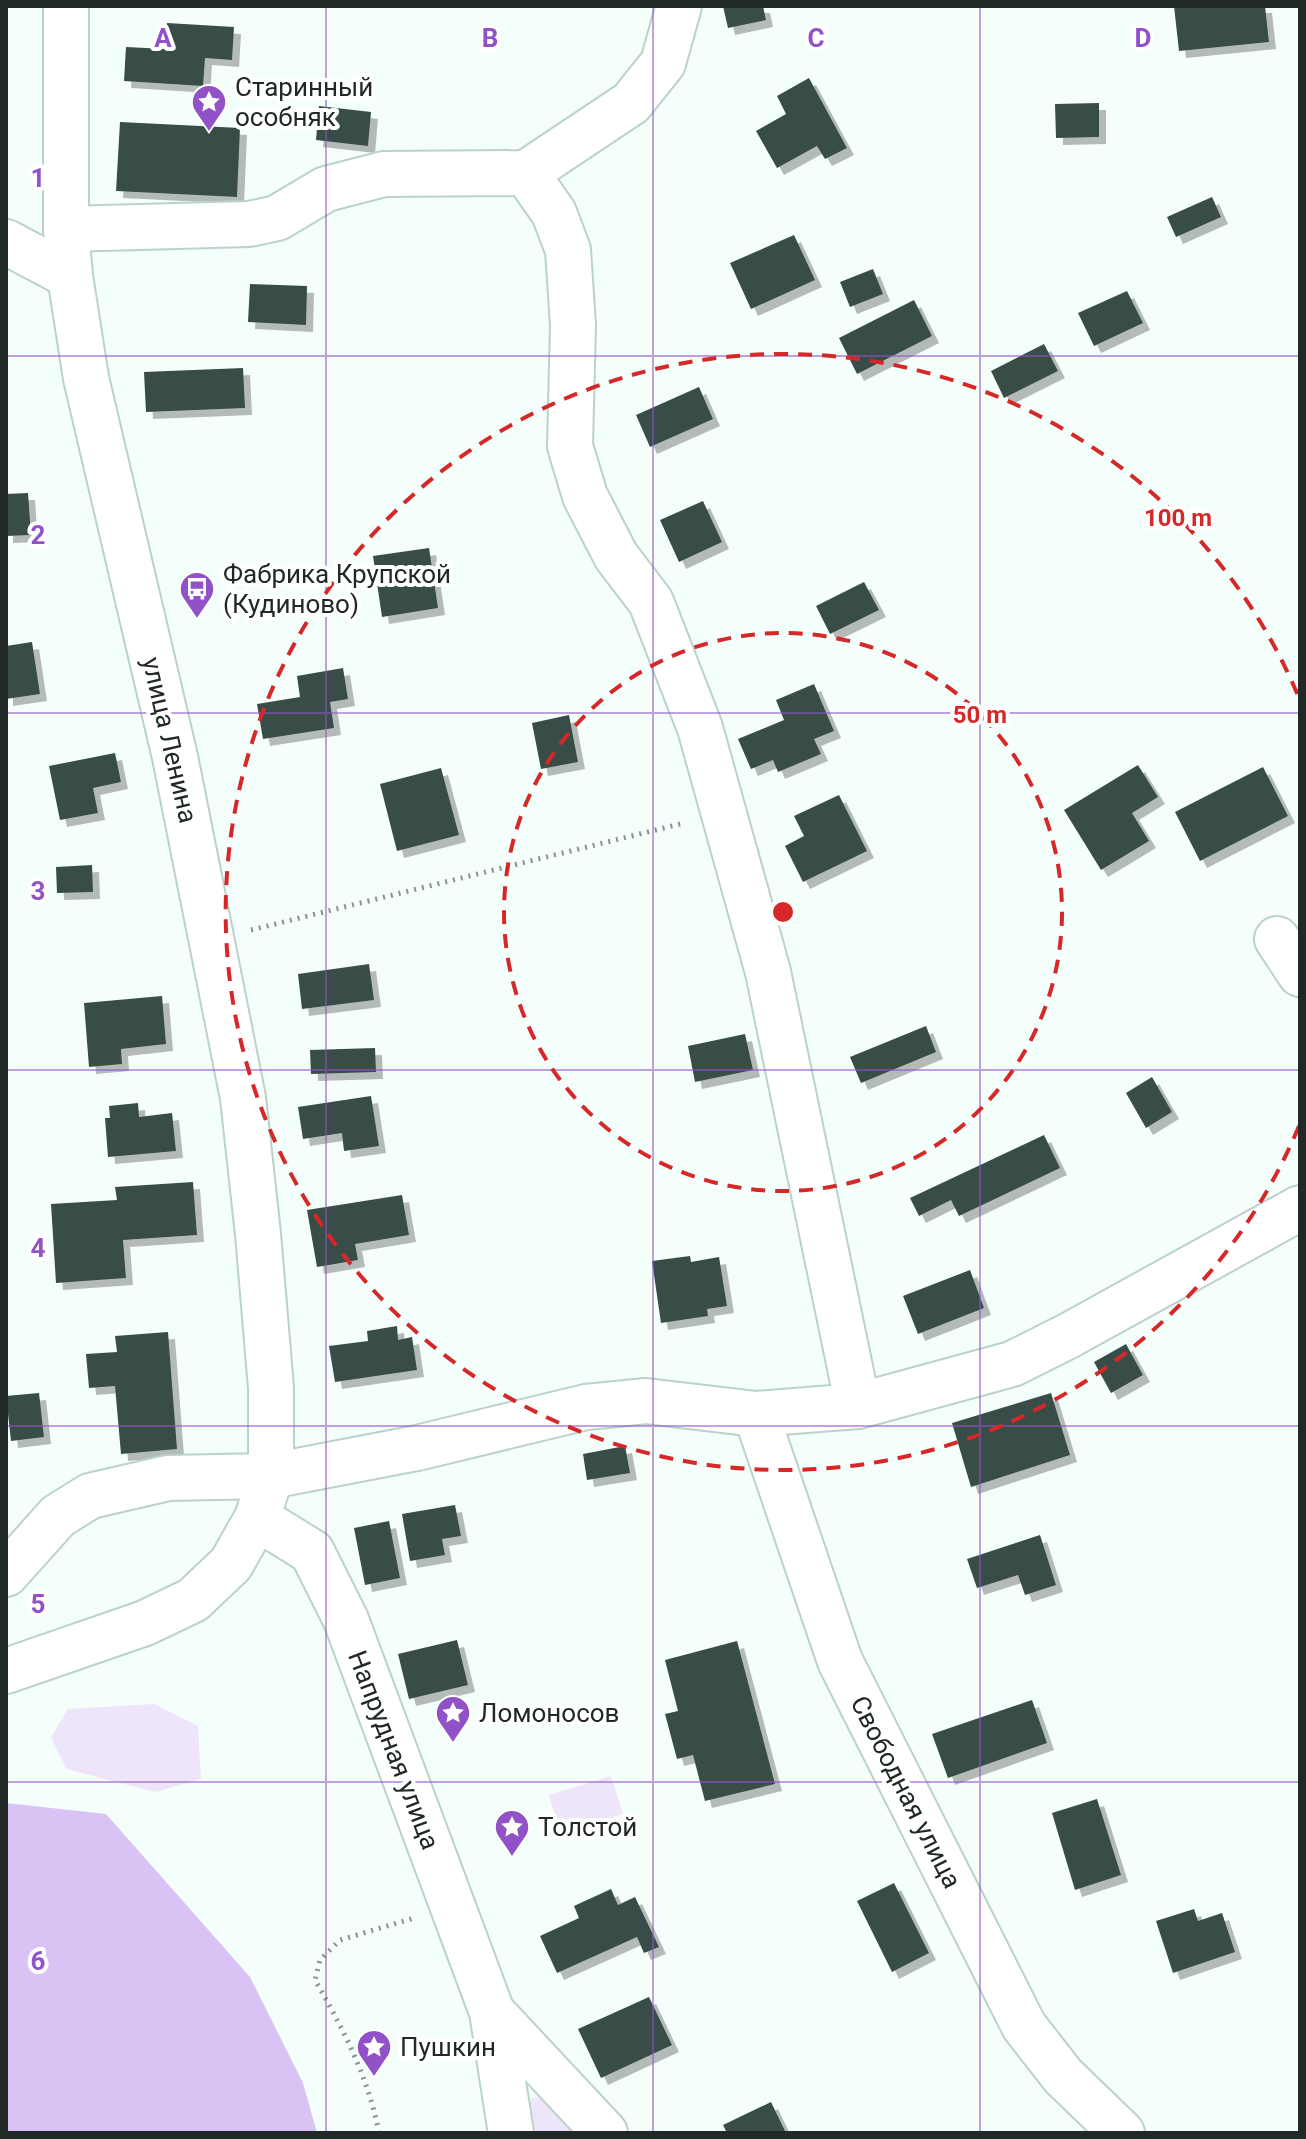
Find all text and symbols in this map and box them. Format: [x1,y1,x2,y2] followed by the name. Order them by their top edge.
[154,23,172,53] text: A
[482,23,498,53] text: B
[807,23,825,53] text: C
[1135,23,1151,53] text: D
[235,72,373,132] place label: Старинный особняк
[190,83,228,133] place icon: Старинный особняк
[31,163,45,193] text: 1
[1144,504,1212,532] text: 100 m
[31,520,45,550] text: 2
[223,559,451,619] place label: Фабрика Крупской (Кудиново)
[178,570,216,620] bus stop icon: Фабрика Крупской (Кудиново)
[136,654,204,826] street label: улица Ленина
[953,701,1007,729] text: 50 m
[31,876,45,906] text: 3
[769,898,797,926] centre of rings
[31,1233,46,1263] text: 4
[31,1589,45,1619] text: 5
[342,1646,446,1854] street label: Напрудная улица
[845,1691,967,1893] street label: Свободная улица
[434,1694,472,1744] place icon: Ломоносов
[479,1698,619,1728] place label: Ломоносов
[493,1808,531,1858] place icon: Толстой
[538,1812,637,1842] place label: Толстой
[31,1946,46,1976] text: 6
[355,2028,393,2078] place icon: Пушкин
[400,2032,496,2062] place label: Пушкин

